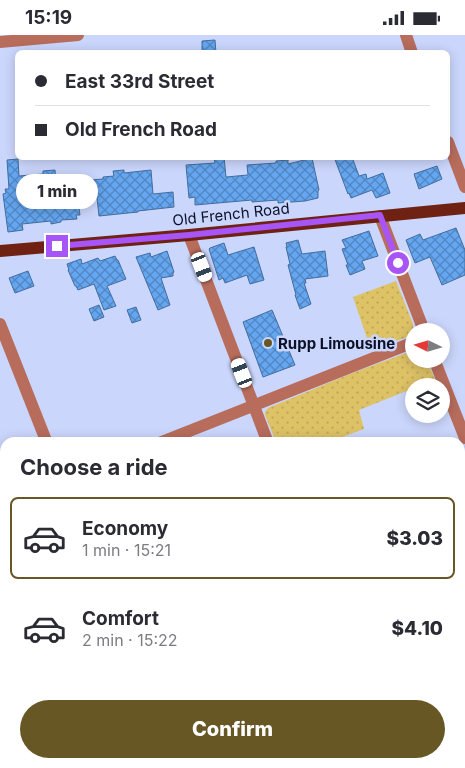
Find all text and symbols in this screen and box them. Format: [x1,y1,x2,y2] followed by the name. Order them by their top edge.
[25,6,72,29] text: 15:19
[65,70,214,93] text: East 33rd Street
[65,118,217,141] text: Old French Road
[16,173,98,209] callout: 1 min
[37,181,77,201] text: 1 min
[171,198,291,230] street label: Old French Road
[46,235,68,257] route end
[189,250,214,284] car
[387,252,409,274] route start
[405,323,450,367] north arrow
[405,323,450,423] map controls
[278,334,395,353] place label: Rupp Limousine
[262,337,274,349] marker: Rupp Limousine
[229,356,254,390] car
[405,378,450,423] button: layers
[20,454,168,480] text: Choose a ride
[22,516,67,561] icon: car
[82,517,168,540] text: Economy
[387,527,443,550] text: $3.03
[82,540,171,560] text: 1 min · 15:21
[22,606,67,651] icon: car
[82,607,159,630] text: Comfort
[392,617,443,640] text: $4.10
[82,630,178,650] text: 2 min · 15:22
[20,700,445,758] button: Confirm

